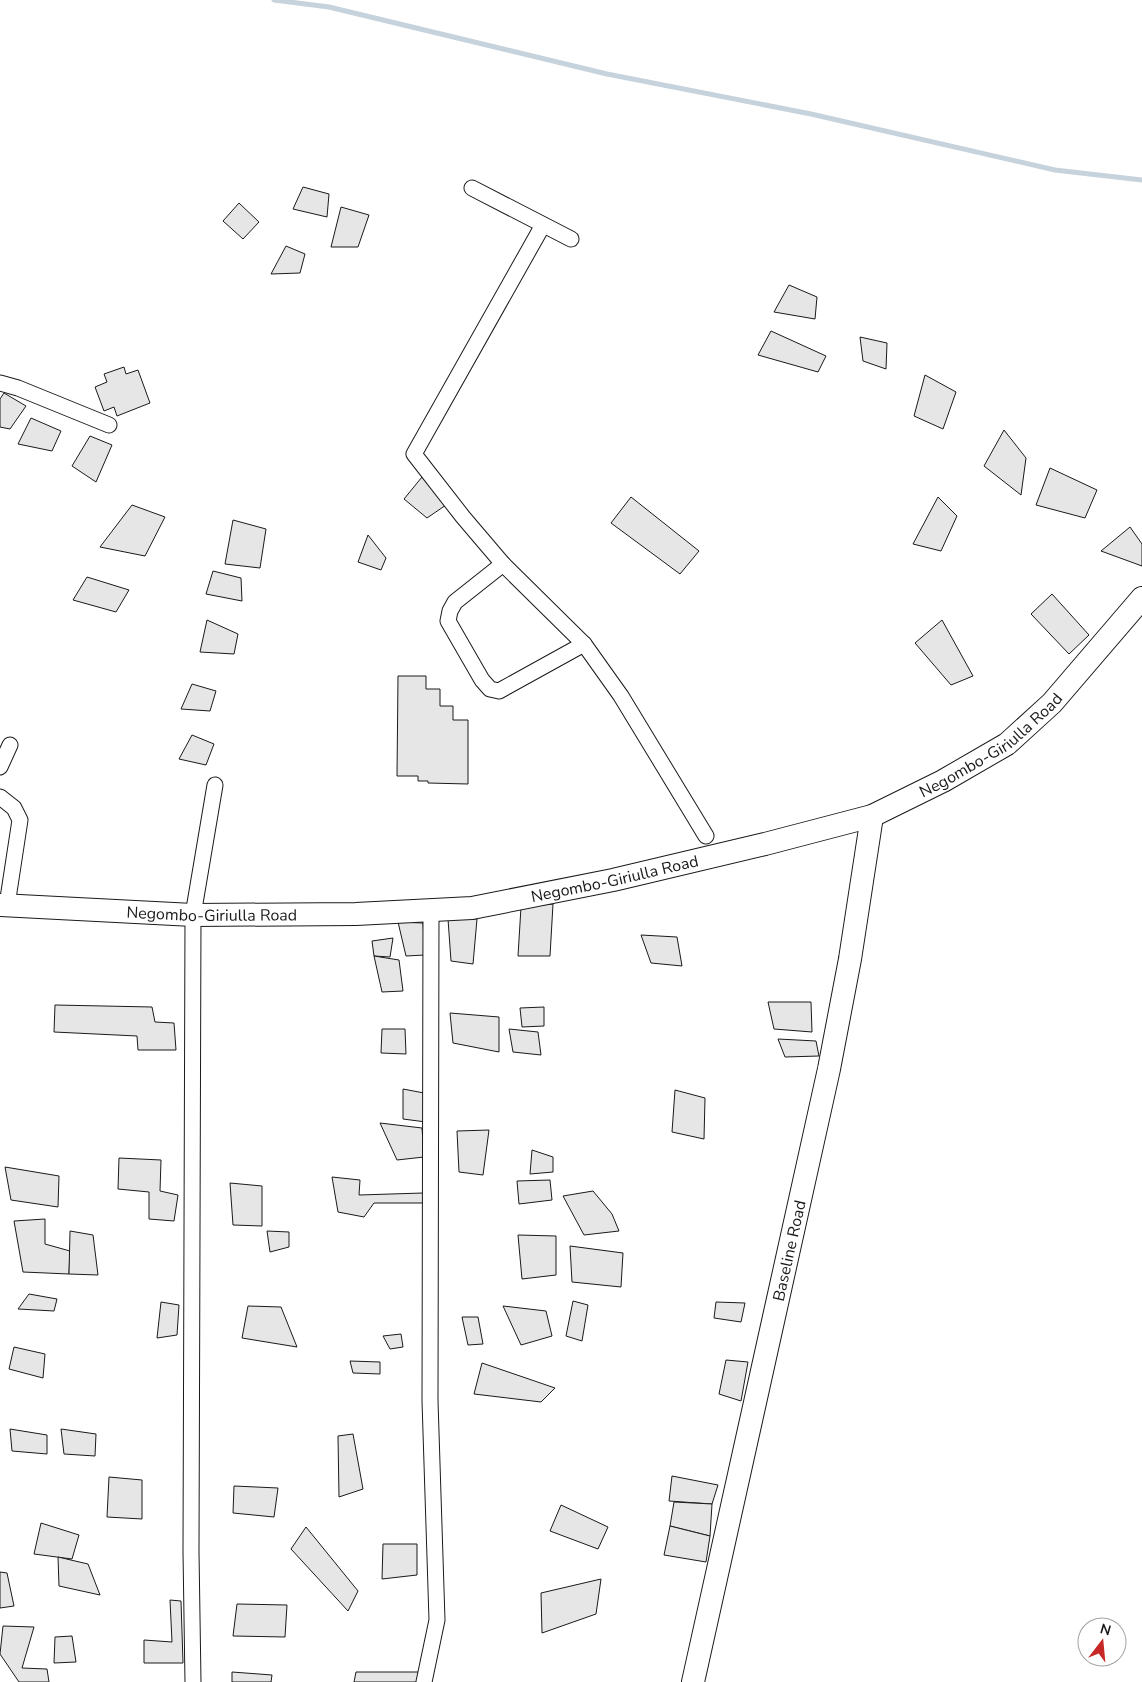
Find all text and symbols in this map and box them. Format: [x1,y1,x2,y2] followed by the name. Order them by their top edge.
[916,689,1068,803] street label: Negombo-Giriulla Road
[529,850,701,908] street label: Negombo-Giriulla Road
[126,902,297,927] street label: Negombo-Giriulla Road
[768,1198,812,1303] street label: Baseline Road
[1077,1617,1127,1667] north arrow
[1098,1619,1113,1641] text: N

